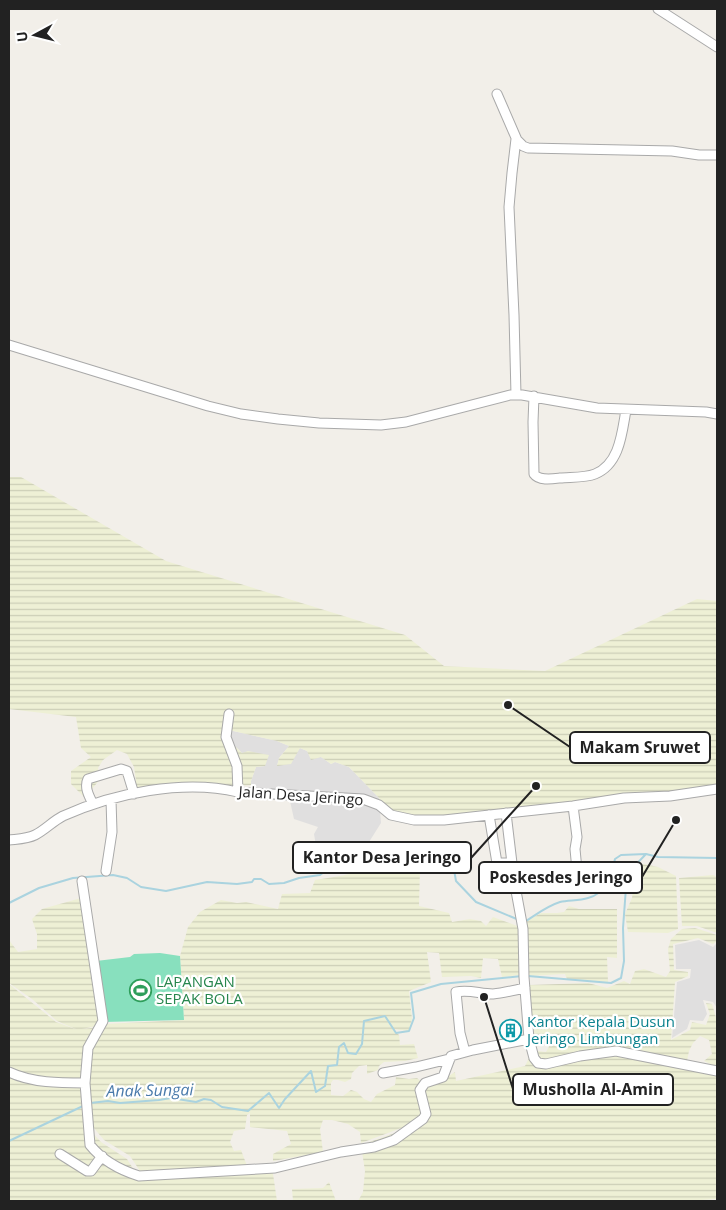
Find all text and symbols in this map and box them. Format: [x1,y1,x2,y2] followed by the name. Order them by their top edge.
[10,10,60,60] north arrow
[12,30,32,43] text: U
[570,732,710,763] callout: Makam Sruwet
[580,736,701,758] text: Makam Sruwet
[236,781,364,809] street label: Jalan Desa Jeringo
[293,842,471,873] callout: Kantor Desa Jeringo
[303,846,461,868] text: Kantor Desa Jeringo
[479,862,642,893] callout: Poskesdes Jeringo
[489,866,633,888] text: Poskesdes Jeringo
[156,971,243,1008] place label: LAPANGAN SEPAK BOLA
[128,979,152,1003] sports icon: LAPANGAN SEPAK BOLA
[525,1011,675,1048] place label: Kantor Kepala Dusun Jeringo Limbungan
[499,1019,523,1043] building icon: Kantor Kepala Dusun Jeringo Limbungan
[513,1074,673,1105] callout: Musholla Al-Amin
[105,1078,195,1102] water label: Anak Sungai
[523,1078,663,1100] text: Musholla Al-Amin

